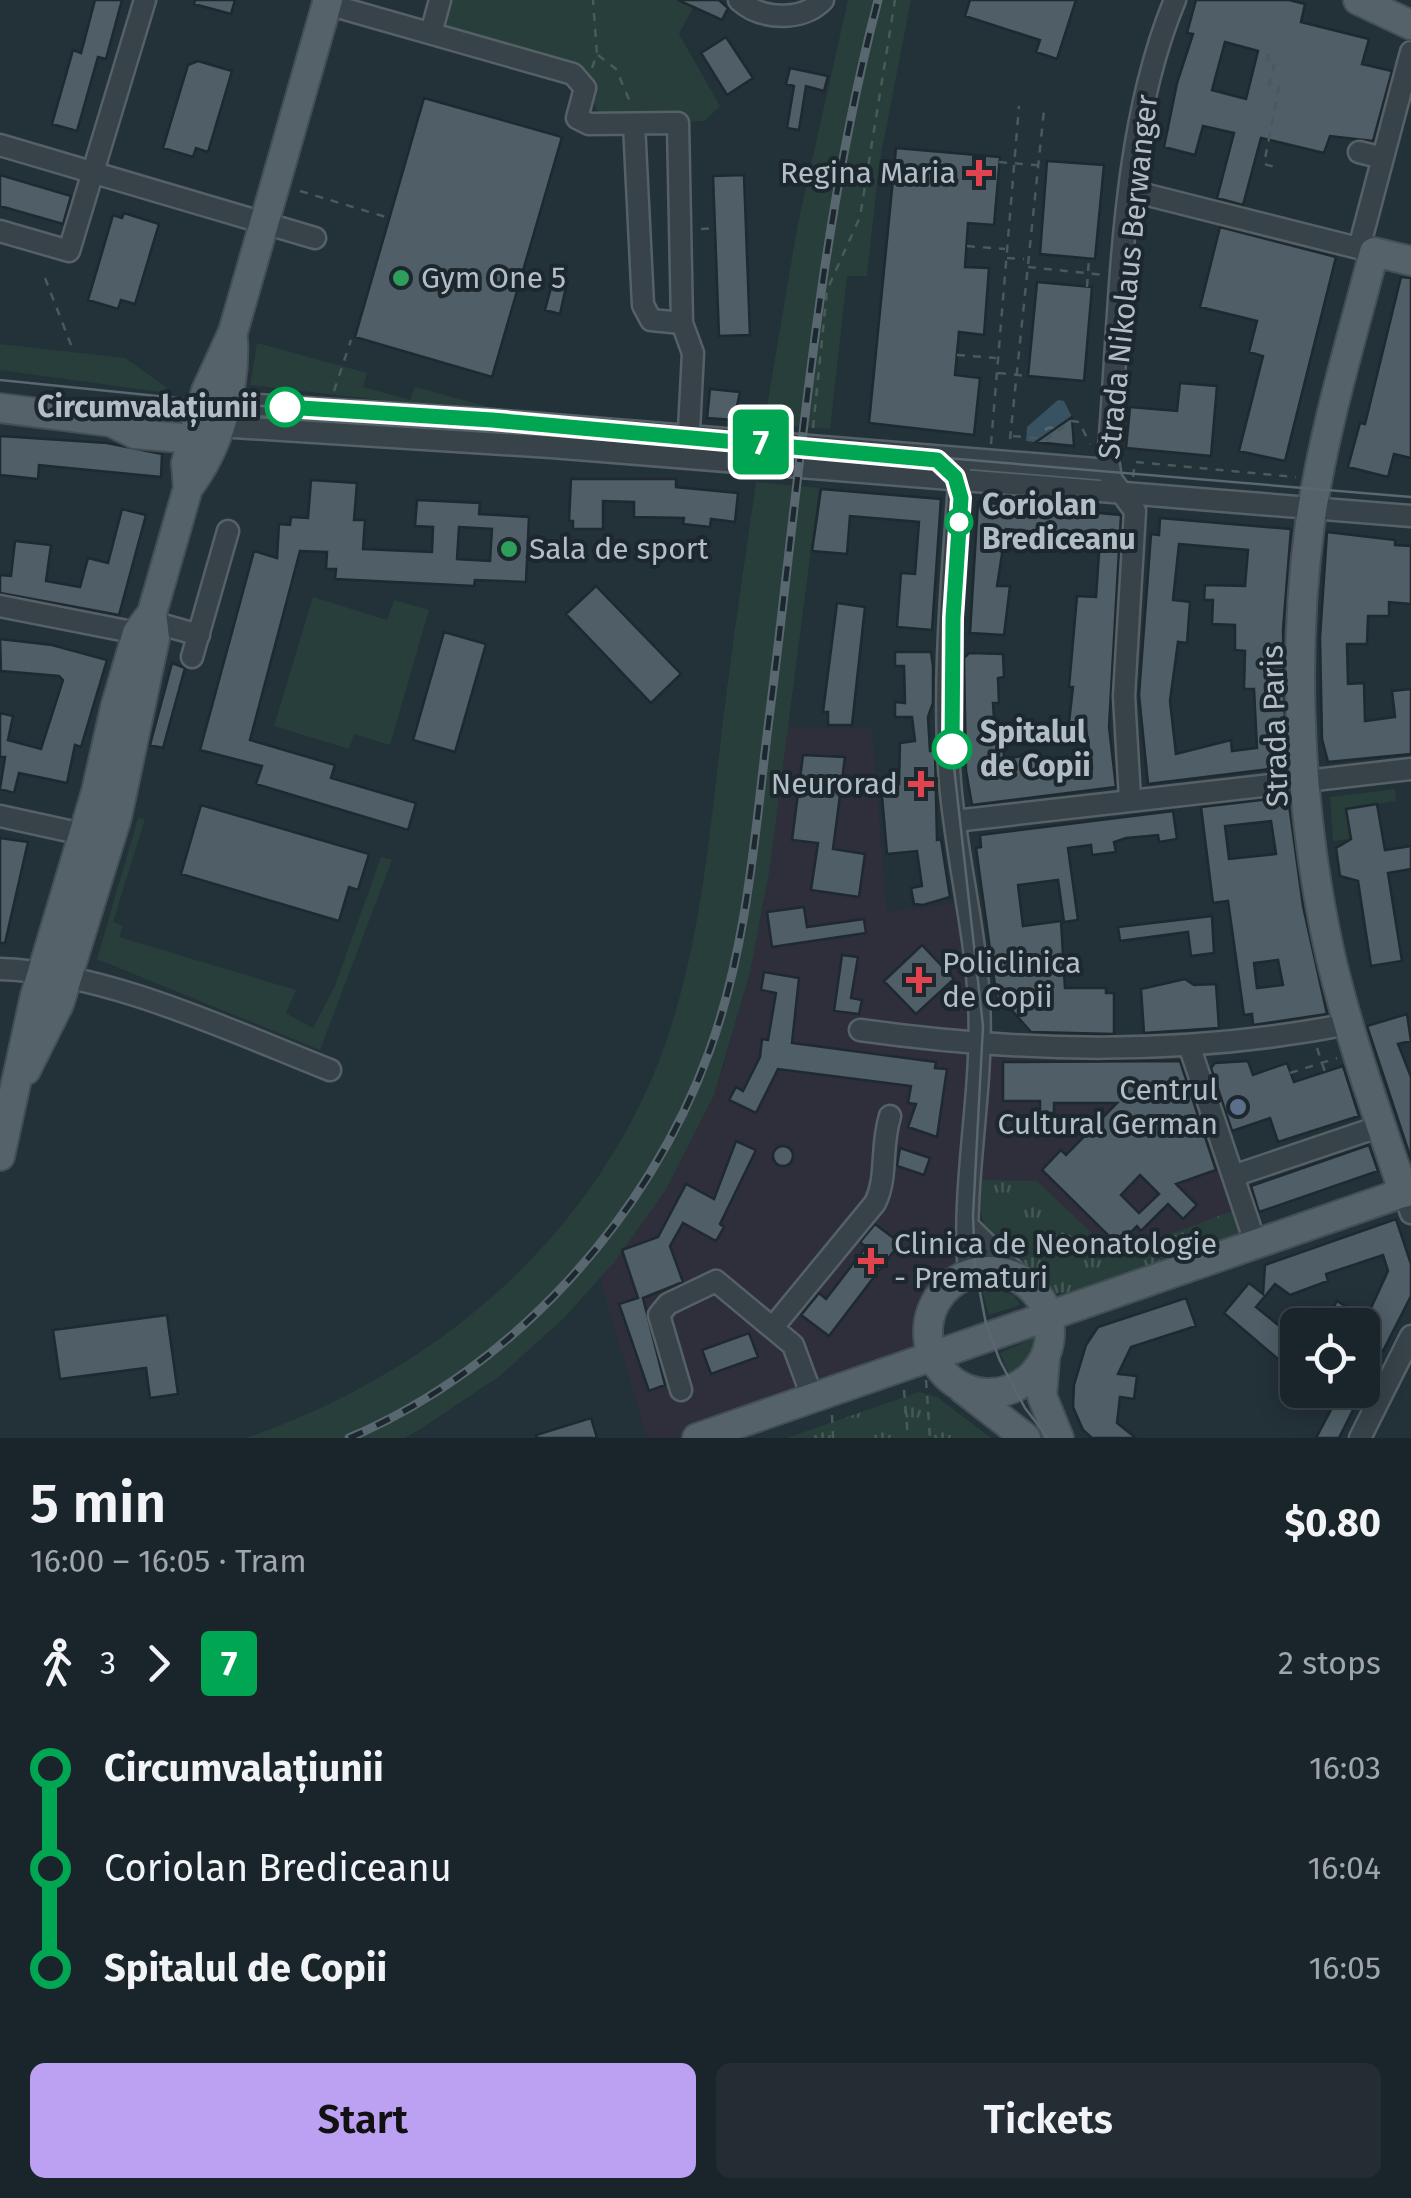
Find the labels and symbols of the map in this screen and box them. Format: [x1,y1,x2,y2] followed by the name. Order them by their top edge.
[1091,92,1165,461] street label: Strada Nikolaus Berwanger
[780,155,956,191] place label: Regina Maria
[966,160,992,186] marker: Regina Maria
[421,260,566,296] place label: Gym One 5
[390,267,412,289] marker: Gym One 5
[266,388,304,426] marker: Circumvalațiunii
[37,389,258,427] place label: Circumvalațiunii
[728,410,794,474] line badge: 7
[982,487,1136,557] place label: Coriolan Brediceanu
[946,509,972,535] marker: Coriolan Brediceanu
[529,531,708,567] place label: Sala de sport
[498,538,520,560] marker: Sala de sport
[1254,644,1296,808] street label: Strada Paris
[980,714,1091,784] place label: Spitalul de Copii
[933,730,971,768] marker: Spitalul de Copii
[771,766,898,802] place label: Neurorad
[908,771,934,797] marker: Neurorad
[942,945,1081,1015] place label: Policlinica de Copii
[906,967,932,993] marker: Policlinica de Copii
[997,1072,1218,1142] place label: Centrul Cultural German
[1227,1096,1249,1118] marker: Centrul Cultural German
[894,1226,1217,1296] place label: Clinica de Neonatologie - Prematuri
[858,1248,884,1274] marker: Clinica de Neonatologie - Prematuri

